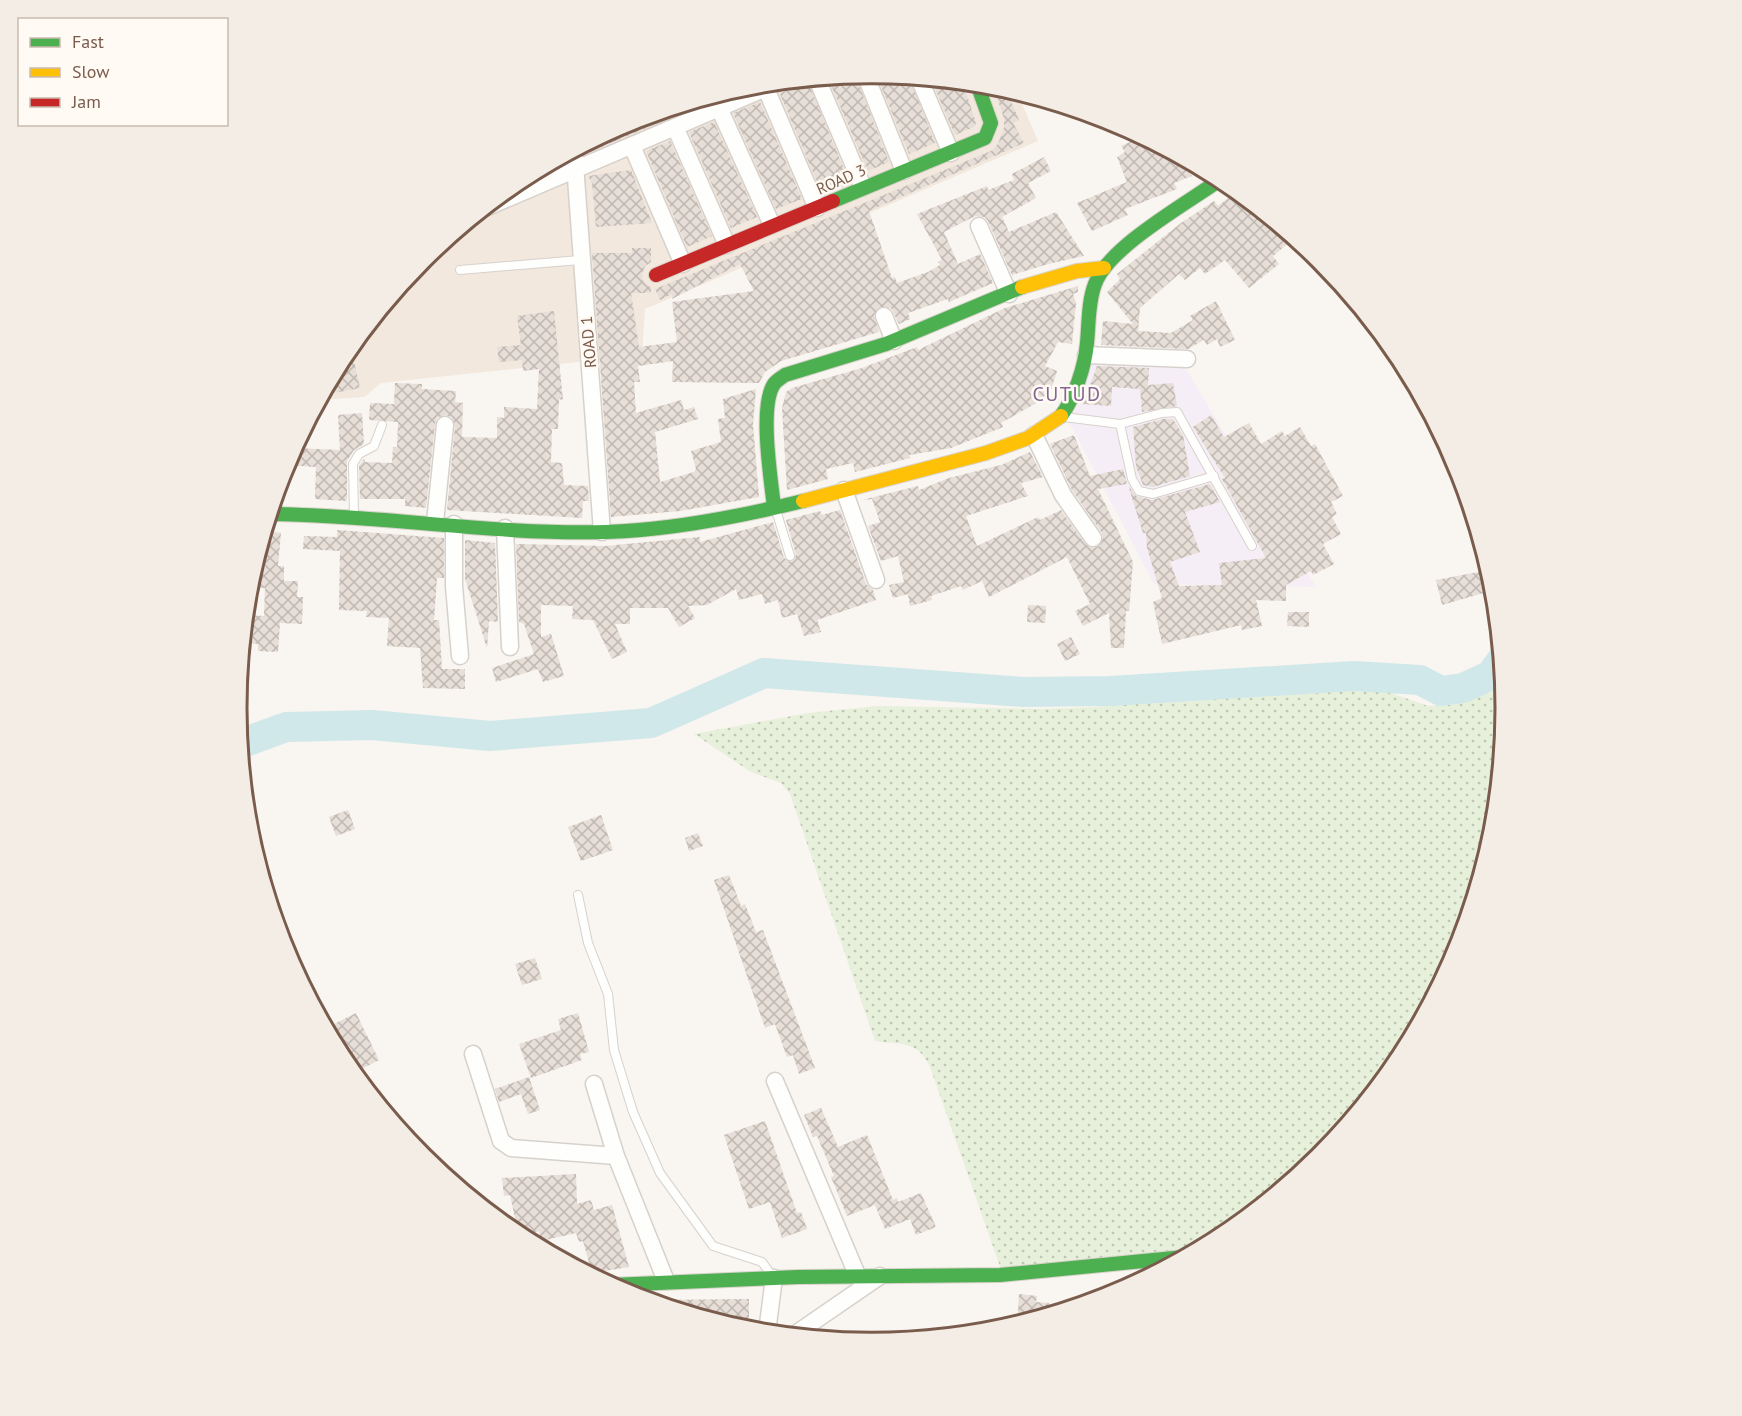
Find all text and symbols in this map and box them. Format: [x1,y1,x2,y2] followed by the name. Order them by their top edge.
[18,18,228,126] legend
[72,30,104,53] text: Fast
[72,60,110,83] text: Slow
[71,90,101,113] text: Jam
[813,159,869,199] street label: ROAD 3
[576,315,600,369] street label: ROAD 1
[1032,381,1102,407] district label: CUTUD

